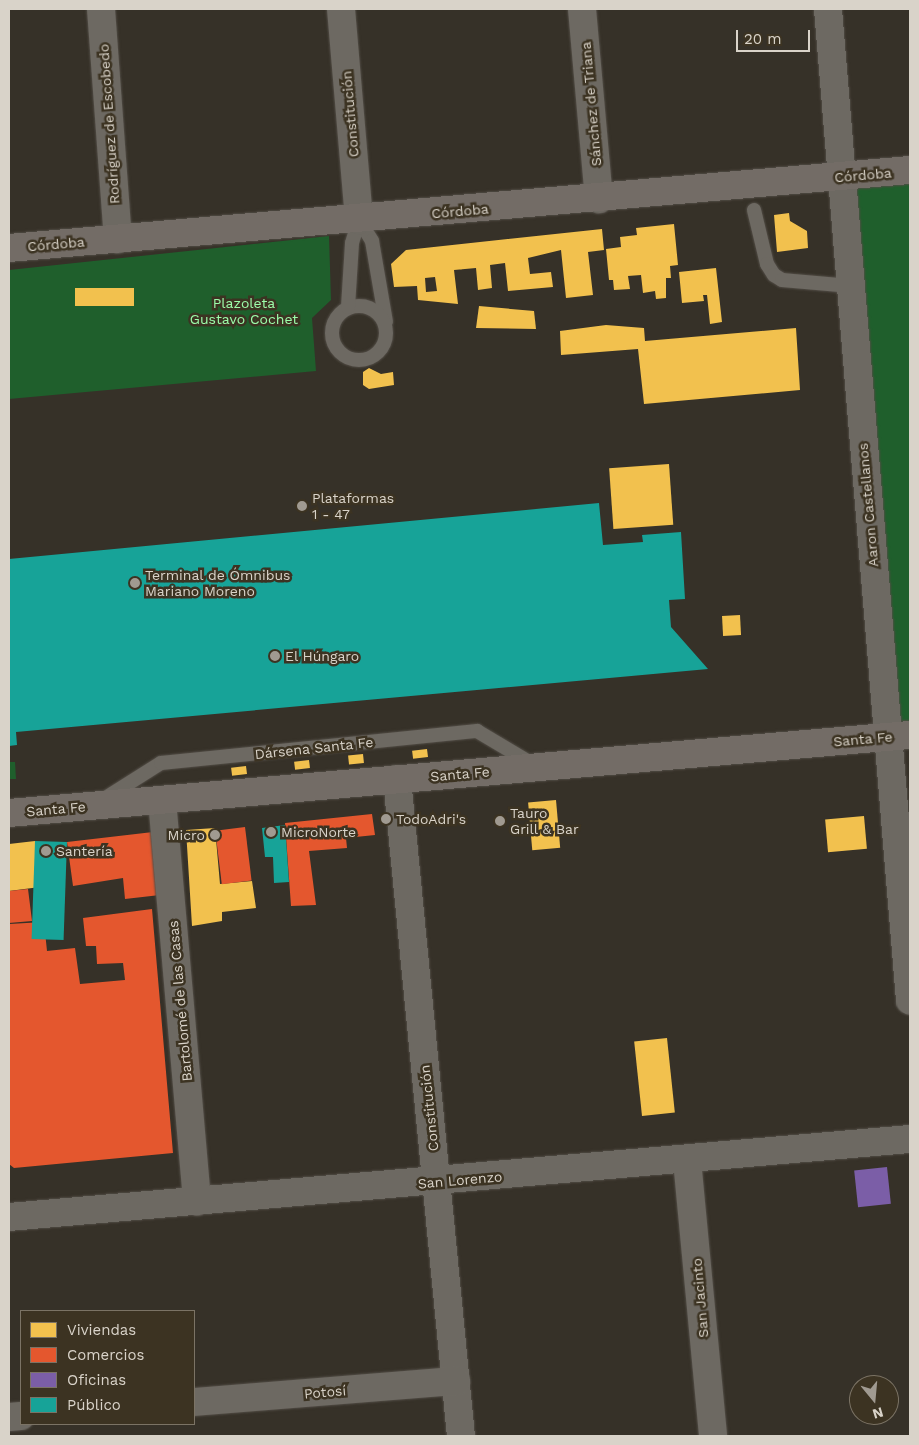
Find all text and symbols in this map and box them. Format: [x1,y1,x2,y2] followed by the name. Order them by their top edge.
[739,20,813,52] scale bar
[744,30,782,48] text: 20 m
[577,41,605,167] street label: Sánchez de Triana
[95,43,123,205] street label: Rodríguez de Escobedo
[338,70,362,158] street label: Constitución
[834,164,892,186] street label: Córdoba
[431,200,489,222] street label: Córdoba
[27,233,85,255] street label: Córdoba
[190,295,298,328] park label: Plazoleta Gustavo Cochet
[854,442,882,568] street label: Aaron Castellanos
[312,490,394,522] place label: Plataformas 1 - 47
[296,500,308,512] marker: Plataformas 1 - 47
[145,567,291,600] place label: Terminal de Ómnibus Mariano Moreno
[129,577,141,589] marker: Terminal de Ómnibus Mariano Moreno
[285,648,360,664] place label: El Húngaro
[269,650,281,662] marker: El Húngaro
[833,728,893,750] street label: Santa Fe
[253,733,375,763] street label: Dársena Santa Fe
[430,763,490,785] street label: Santa Fe
[26,798,86,820] street label: Santa Fe
[510,805,579,838] place label: Tauro Grill & Bar
[396,811,466,827] place label: TodoAdri's
[380,813,392,825] marker: TodoAdri's
[494,815,506,827] marker: Tauro Grill & Bar
[281,824,356,840] place label: MicroNorte
[265,826,277,838] marker: MicroNorte
[168,827,205,843] place label: Micro
[209,829,221,841] marker: Micro
[56,843,113,859] place label: Santería
[40,845,52,857] marker: Santería
[165,920,195,1082] street label: Bartolomé de las Casas
[416,1064,442,1152] street label: Constitución
[417,1168,503,1192] street label: San Lorenzo
[688,1257,712,1339] street label: San Jacinto
[20,1310,195,1425] legend
[67,1321,136,1339] text: Viviendas
[67,1346,144,1364] text: Comercios
[67,1371,126,1389] text: Oficinas
[849,1375,899,1425] north arrow
[303,1382,347,1402] street label: Potosí
[67,1396,121,1414] text: Público
[871,1404,885,1423] text: N

